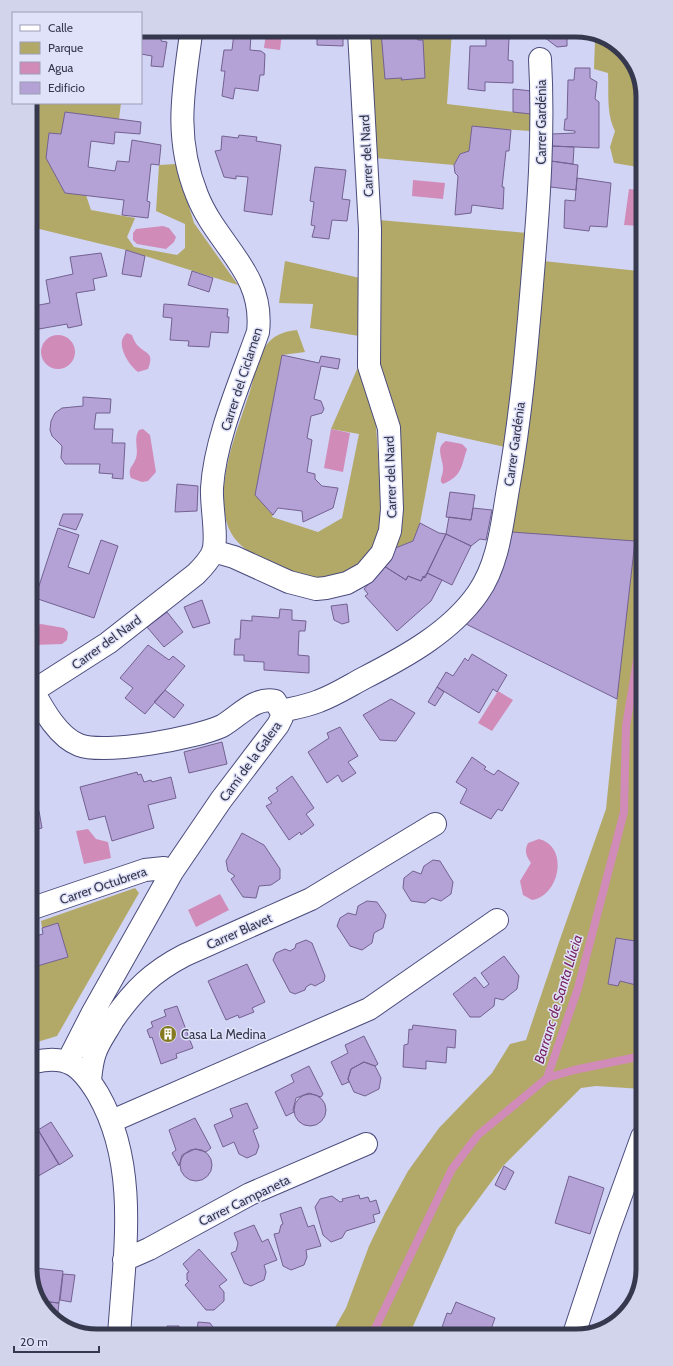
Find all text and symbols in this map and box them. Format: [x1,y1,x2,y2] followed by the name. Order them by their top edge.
[12,12,142,104] legend
[48,20,73,35] text: Calle
[48,40,83,55] text: Parque
[48,60,74,75] text: Agua
[533,79,549,165] street label: Carrer Gardénia
[48,80,85,95] text: Edificio
[356,115,376,197] street label: Carrer del Nard
[217,325,265,433] street label: Carrer del Ciclamen
[500,400,528,487] street label: Carrer Gardénia
[381,436,399,518] street label: Carrer del Nard
[68,611,144,673] street label: Carrer del Nard
[216,717,285,804] street label: Camí de la Galera
[57,862,149,907] street label: Carrer Octubrera
[204,909,275,953] street label: Carrer Blavet
[530,932,586,1066] water label: Barranc de Santa Llúcia
[158,1024,178,1044] building icon: Casa La Medina
[181,1026,267,1042] place label: Casa La Medina
[196,1171,293,1229] street label: Carrer Campaneta
[14,1328,99,1354] scale bar
[20,1334,48,1349] text: 20 m

